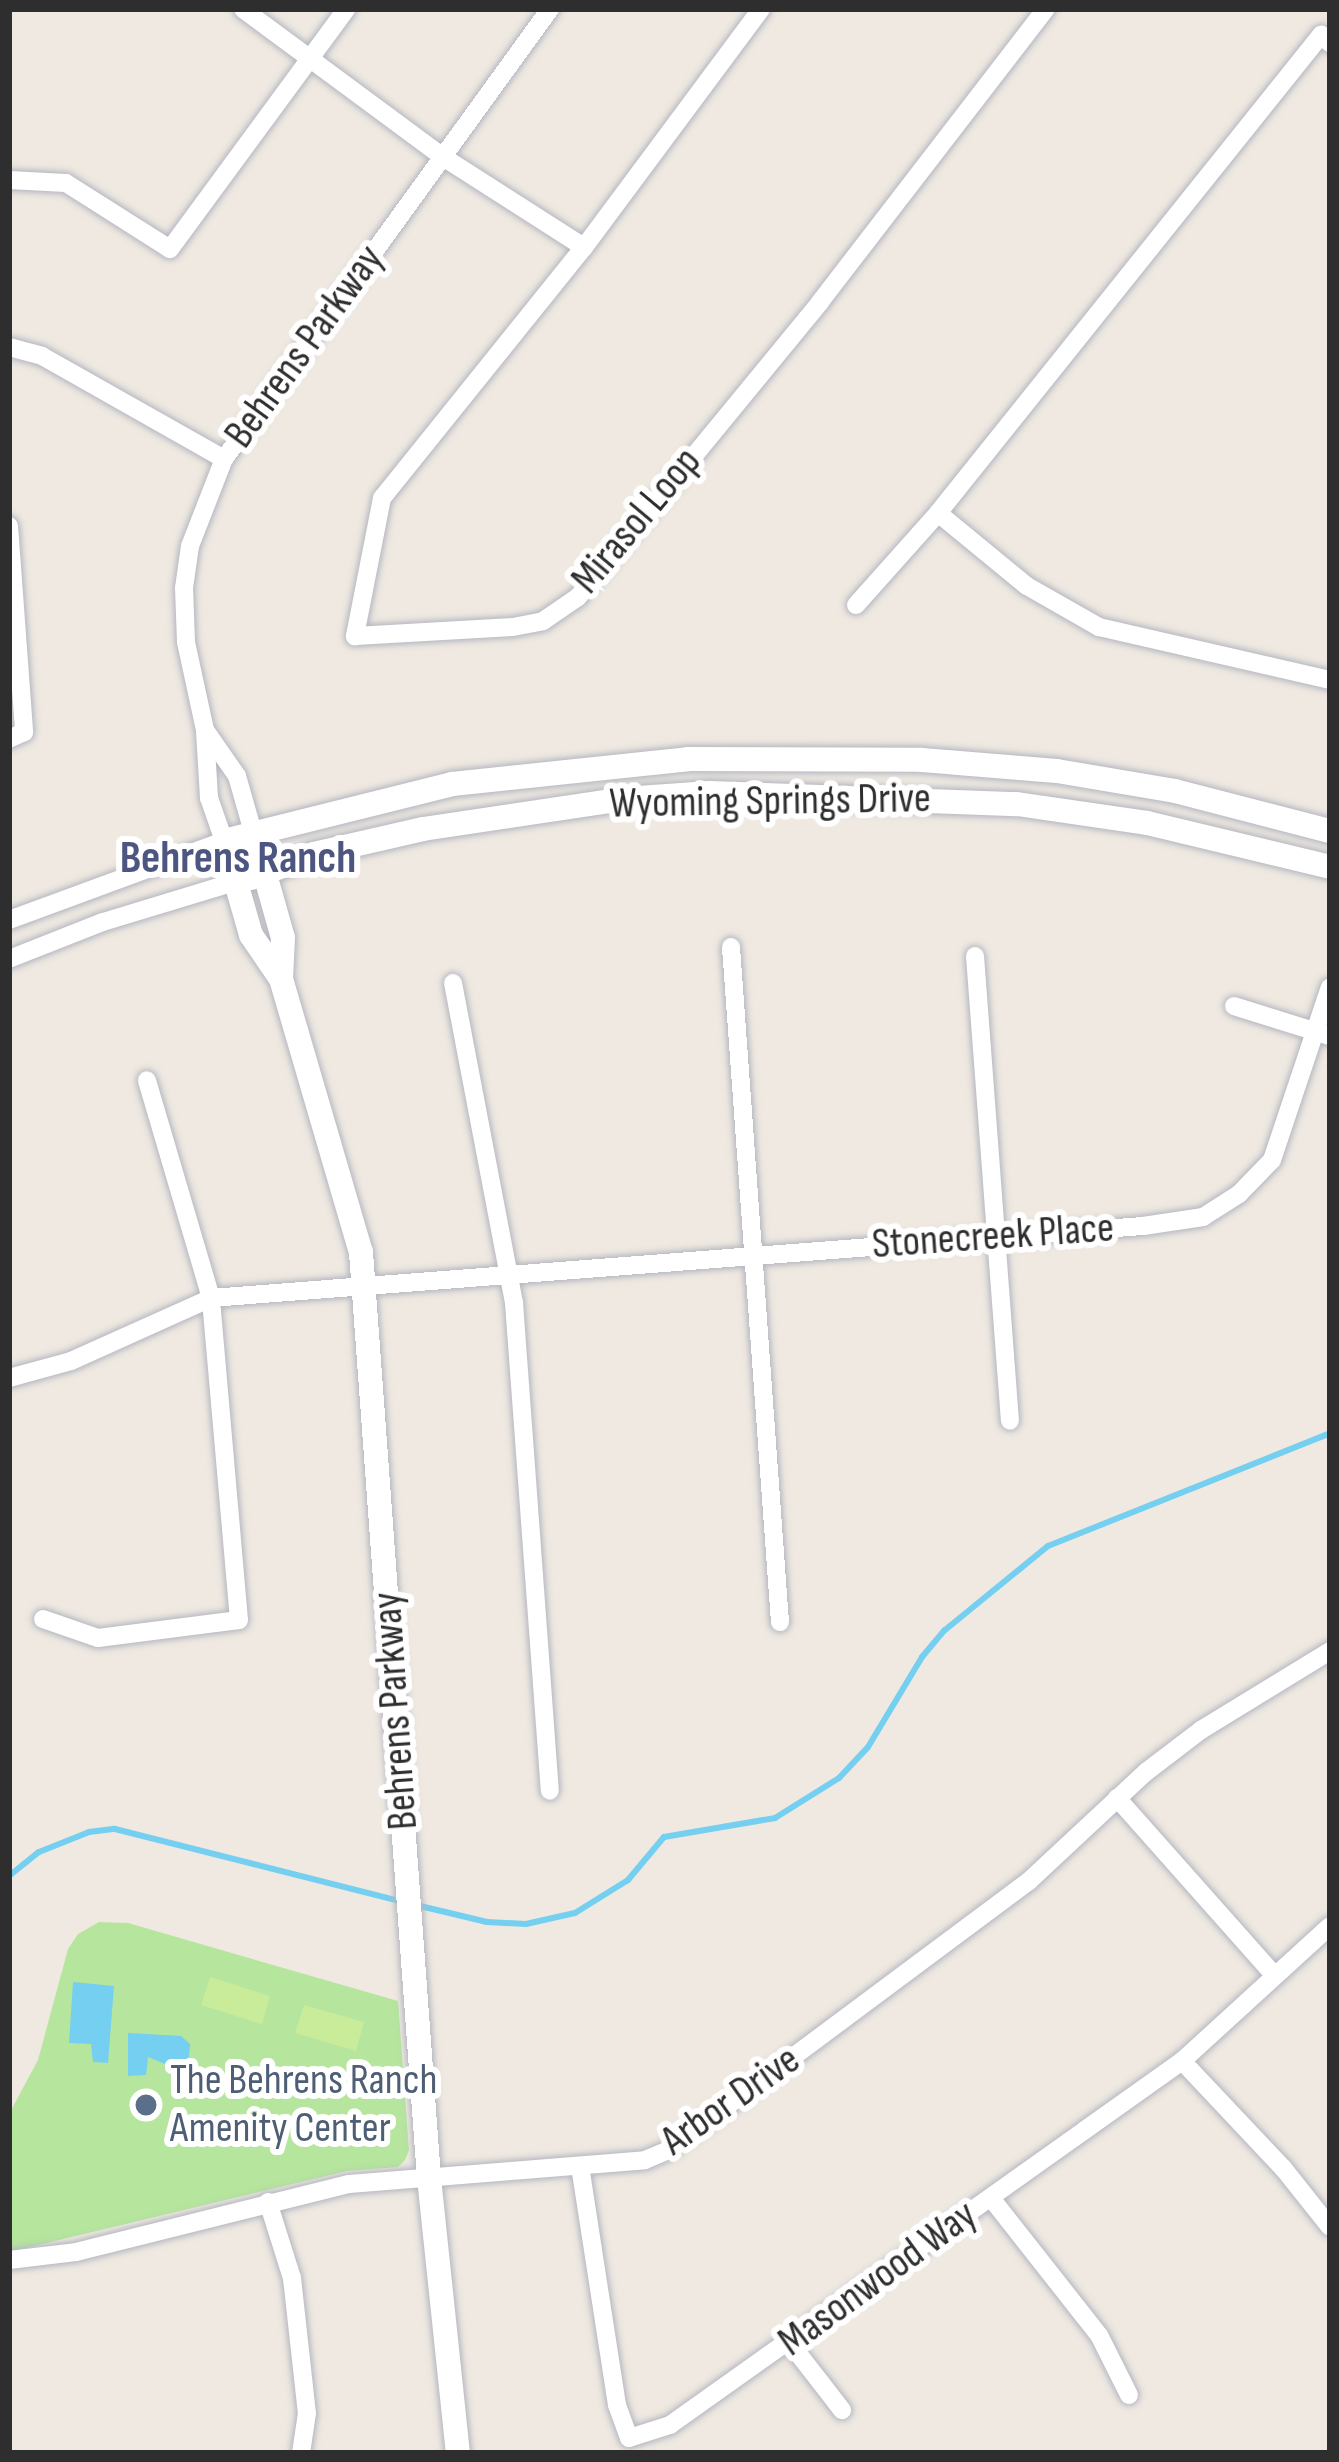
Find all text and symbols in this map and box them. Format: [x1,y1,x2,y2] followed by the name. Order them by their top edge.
[215,236,395,458] street label: Behrens Parkway
[562,438,712,604] street label: Mirasol Loop
[609,774,931,830] street label: Wyoming Springs Drive
[120,832,356,886] district label: Behrens Ranch
[870,1203,1116,1271] street label: Stonecreek Place
[363,1590,429,1832] street label: Behrens Parkway
[652,2035,810,2167] street label: Arbor Drive
[170,2056,438,2154] place label: The Behrens Ranch Amenity Center
[133,2092,159,2118] marker: The Behrens Ranch Amenity Center
[769,2190,987,2368] street label: Masonwood Way

